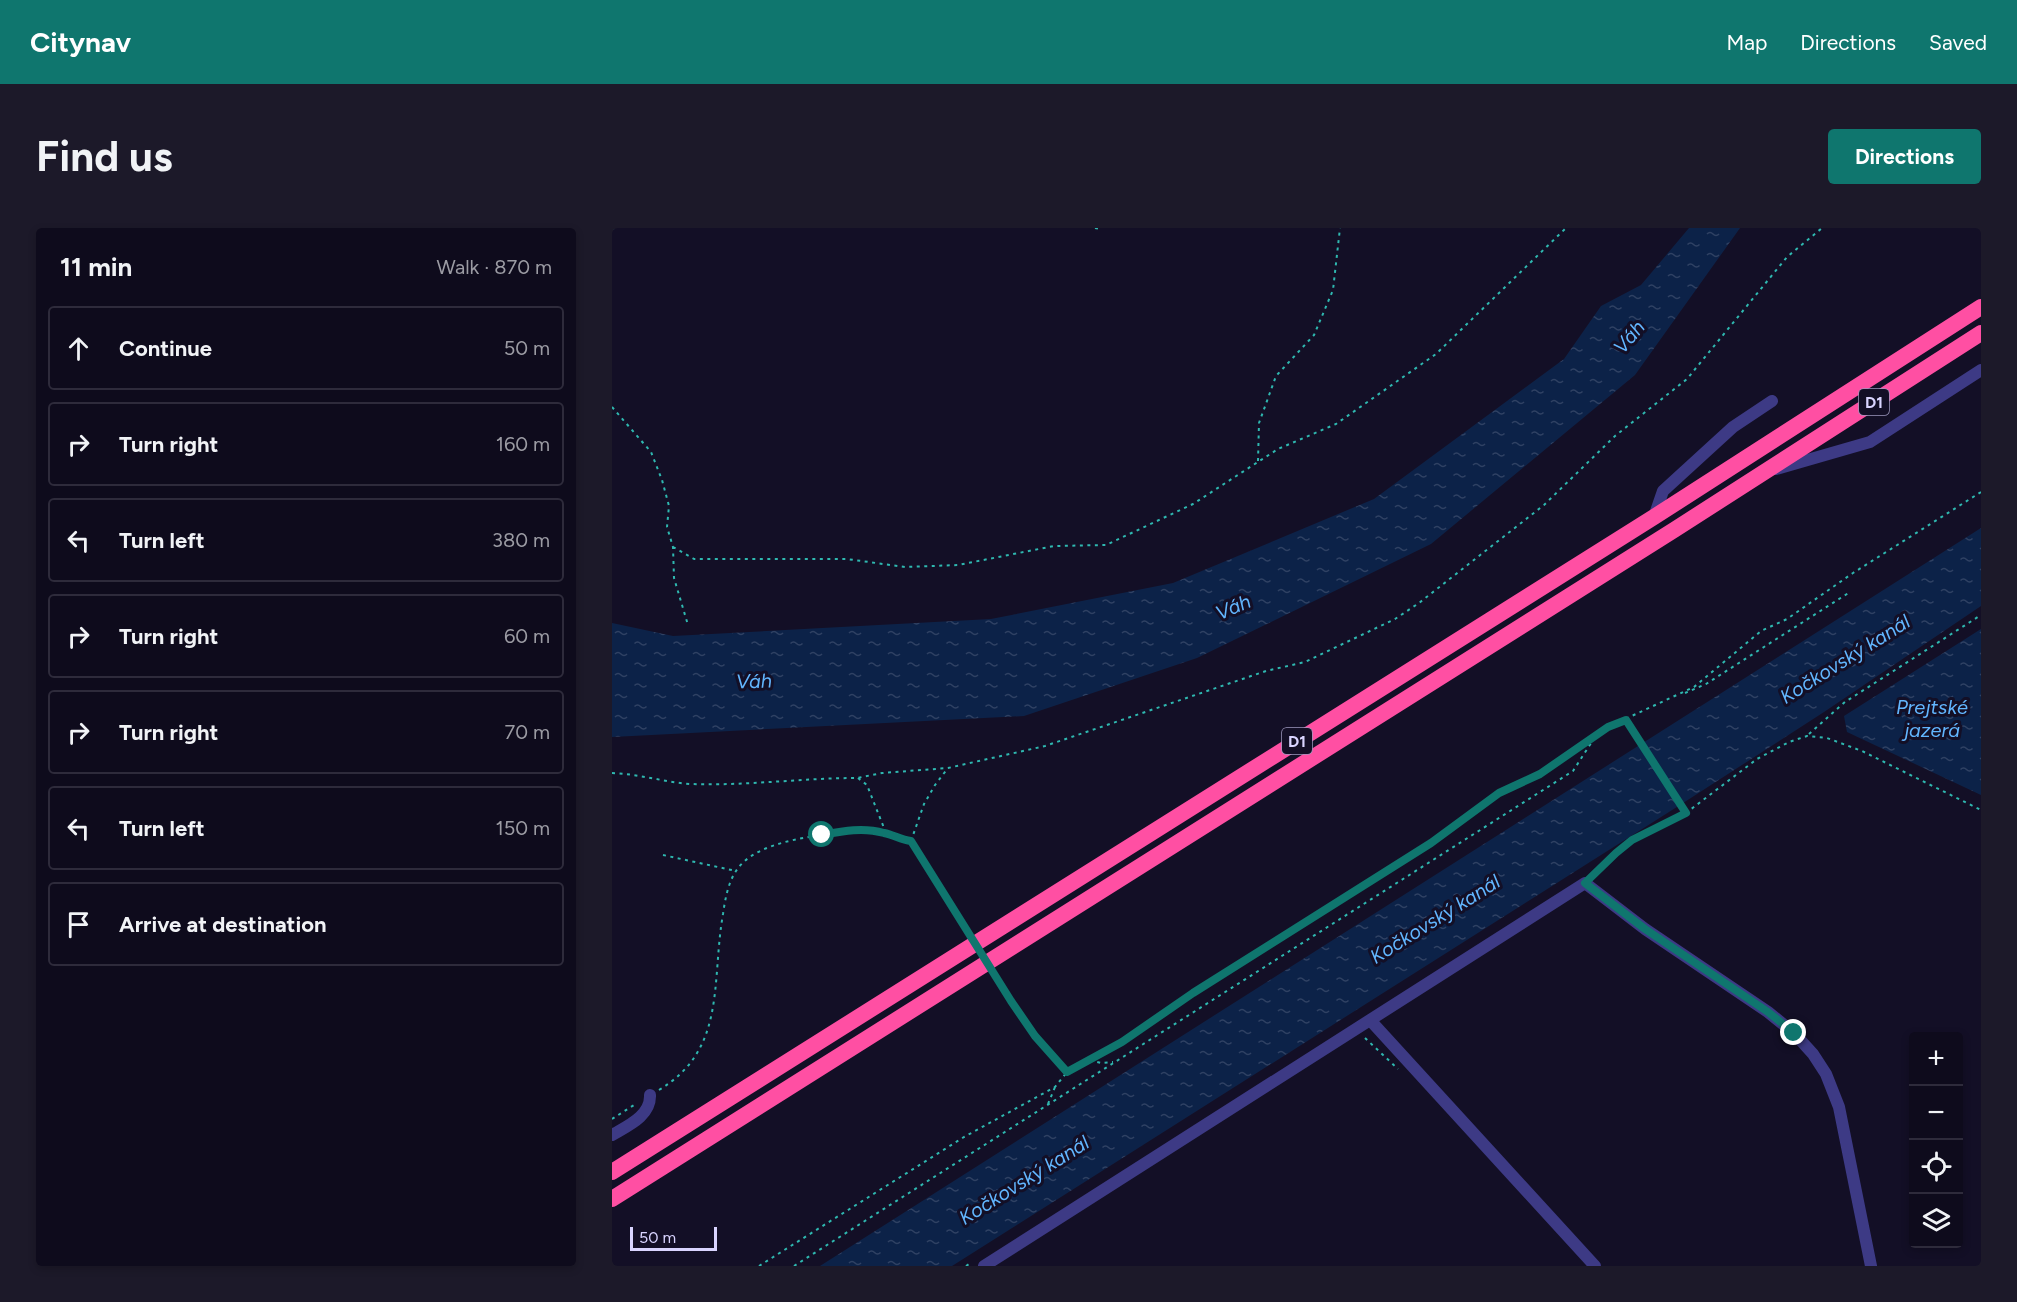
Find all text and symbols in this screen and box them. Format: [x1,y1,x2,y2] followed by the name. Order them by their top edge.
[30,25,131,59] text: Citynav
[1726,30,1767,55] text: Map
[1800,30,1896,55] text: Directions
[1929,30,1987,55] text: Saved
[1828,129,1981,184] button: Directions
[36,131,173,182] text: Find us
[60,251,132,283] text: 11 min
[437,255,552,279] text: Walk · 870 m
[1608,316,1650,358] water label: Váh
[62,332,95,365] icon: ahead
[119,335,212,362] text: Continue
[504,336,550,360] text: 50 m
[1859,389,1889,415] road number: D1
[62,428,95,461] icon: right
[119,431,218,458] text: Turn right
[496,432,550,456] text: 160 m
[62,524,95,557] icon: left
[119,527,205,554] text: Turn left
[492,528,550,552] text: 380 m
[1212,589,1254,625] water label: Váh
[1776,609,1915,709] water label: Kočkovský kanál
[62,620,95,653] icon: right
[119,623,218,650] text: Turn right
[504,624,550,648] text: 60 m
[736,668,772,694] water label: Váh
[1896,695,1968,742] water label: Prejtské jazerá
[62,716,95,749] icon: right
[119,719,218,746] text: Turn right
[504,720,550,744] text: 70 m
[1282,728,1312,754] road number: D1
[62,812,95,845] icon: left
[119,815,205,842] text: Turn left
[495,816,550,840] text: 150 m
[808,821,834,847] route start
[1366,869,1505,969] water label: Kočkovský kanál
[62,908,95,941] icon: arrive
[119,911,327,938] text: Arrive at destination
[1780,1019,1806,1045] route end
[1909,1032,1963,1248] map controls
[1909,1032,1963,1086] button: +
[1909,1086,1963,1140] button: −
[955,1130,1094,1230] water label: Kočkovský kanál
[1909,1140,1963,1194] button: locate
[1909,1194,1963,1248] button: layers
[630,1224,717,1252] scale bar
[639,1228,676,1247] text: 50 m

